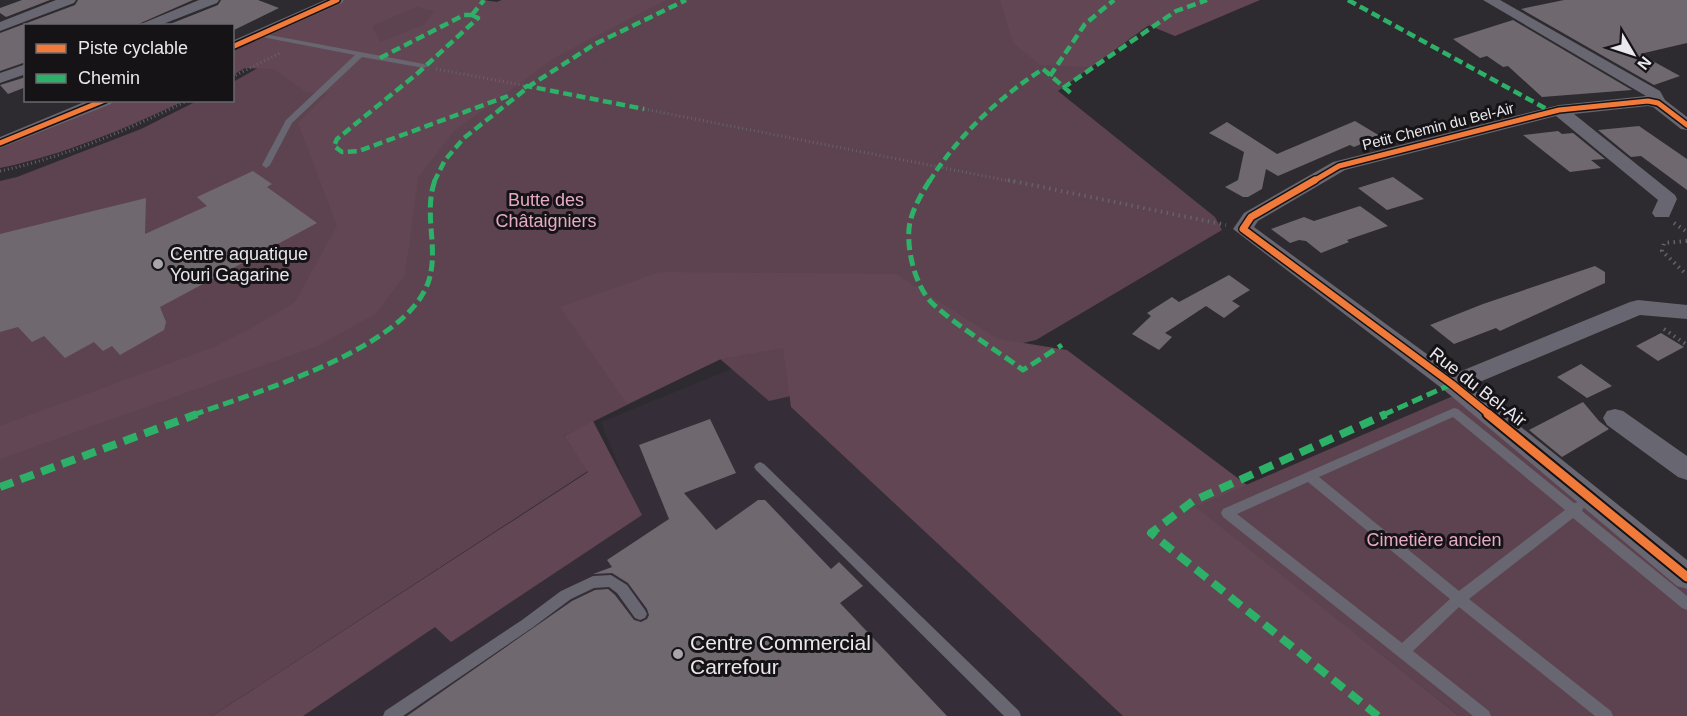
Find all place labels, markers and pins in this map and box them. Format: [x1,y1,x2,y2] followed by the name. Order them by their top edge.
[170,244,308,285] place label: Centre aquatique Youri Gagarine
[151,257,165,271] marker: Centre aquatique Youri Gagarine
[690,631,871,678] place label: Centre Commercial Carrefour
[671,647,685,661] marker: Centre Commercial Carrefour

